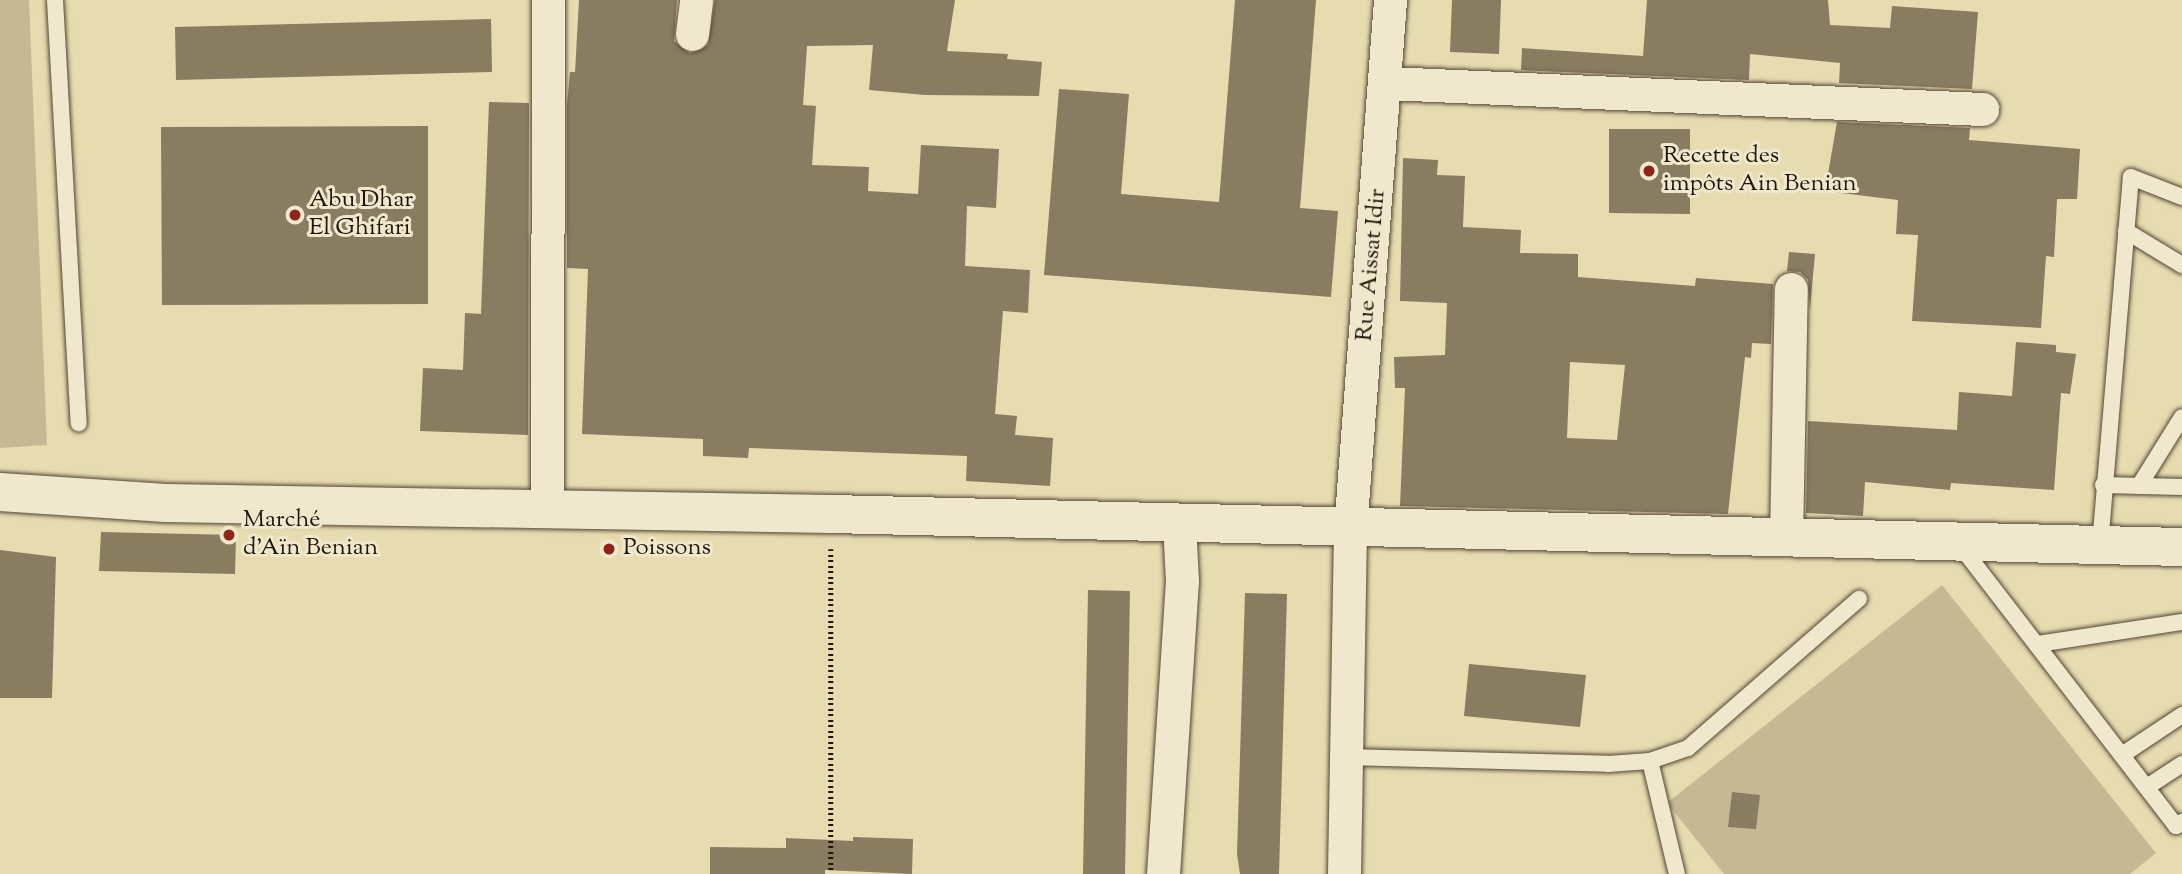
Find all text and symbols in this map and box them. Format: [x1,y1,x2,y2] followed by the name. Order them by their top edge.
[1663,143,1857,199] place label: Recette des impôts Ain Benian
[1641,163,1657,179] marker: Recette des impôts Ain Benian
[309,187,413,243] place label: Abu Dhar El Ghifari
[1351,187,1393,343] street label: Rue Aissat Idir
[287,207,303,223] marker: Abu Dhar El Ghifari
[243,507,378,563] place label: Marché d'Aïn Benian
[221,527,237,543] marker: Marché d'Aïn Benian
[623,535,711,563] place label: Poissons
[601,541,617,557] marker: Poissons

